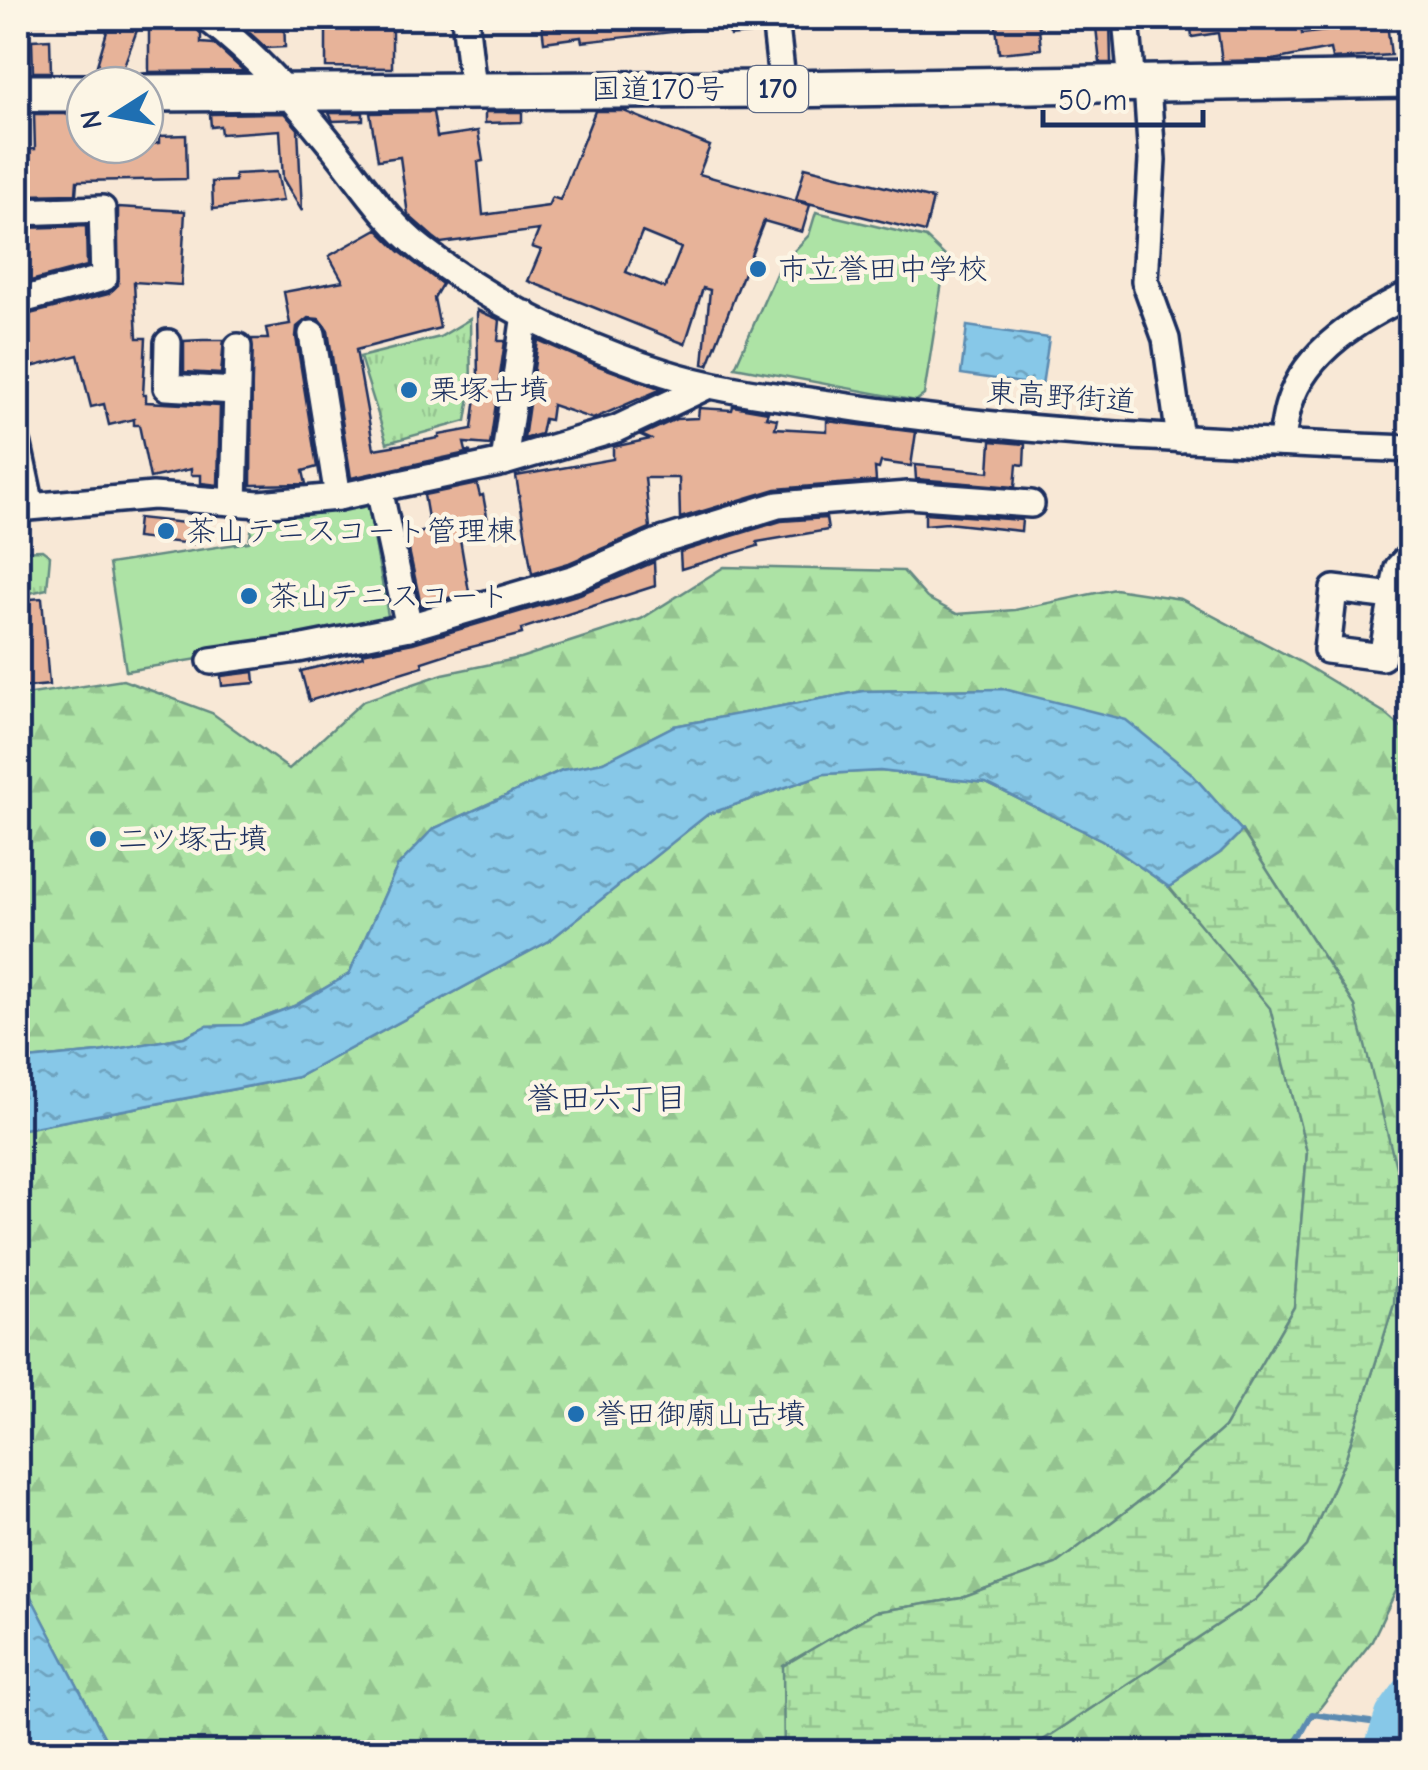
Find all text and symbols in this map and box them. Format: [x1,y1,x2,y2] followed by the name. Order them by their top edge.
[65,65,165,165] north arrow
[1043,65,1203,127] scale bar
[748,66,808,112] road number: 170
[591,72,725,107] street label: 国道170号
[1058,83,1127,118] text: 50 m
[74,108,109,132] text: N
[778,252,988,287] place label: 市立誉田中学校
[747,258,769,280] marker: 市立誉田中学校
[429,373,549,408] place label: 栗塚古墳
[985,374,1137,420] street label: 東高野街道
[398,379,420,401] marker: 栗塚古墳
[186,514,517,549] place label: 茶山テニスコート管理棟
[155,520,177,542] marker: 茶山テニスコート管理棟
[269,579,510,614] place label: 茶山テニスコート
[238,585,260,607] marker: 茶山テニスコート
[118,822,268,857] place label: 二ツ塚古墳
[87,828,109,850] marker: 二ツ塚古墳
[527,1080,687,1117] district label: 誉田六丁目
[596,1397,806,1432] place label: 誉田御廟山古墳
[565,1403,587,1425] marker: 誉田御廟山古墳

